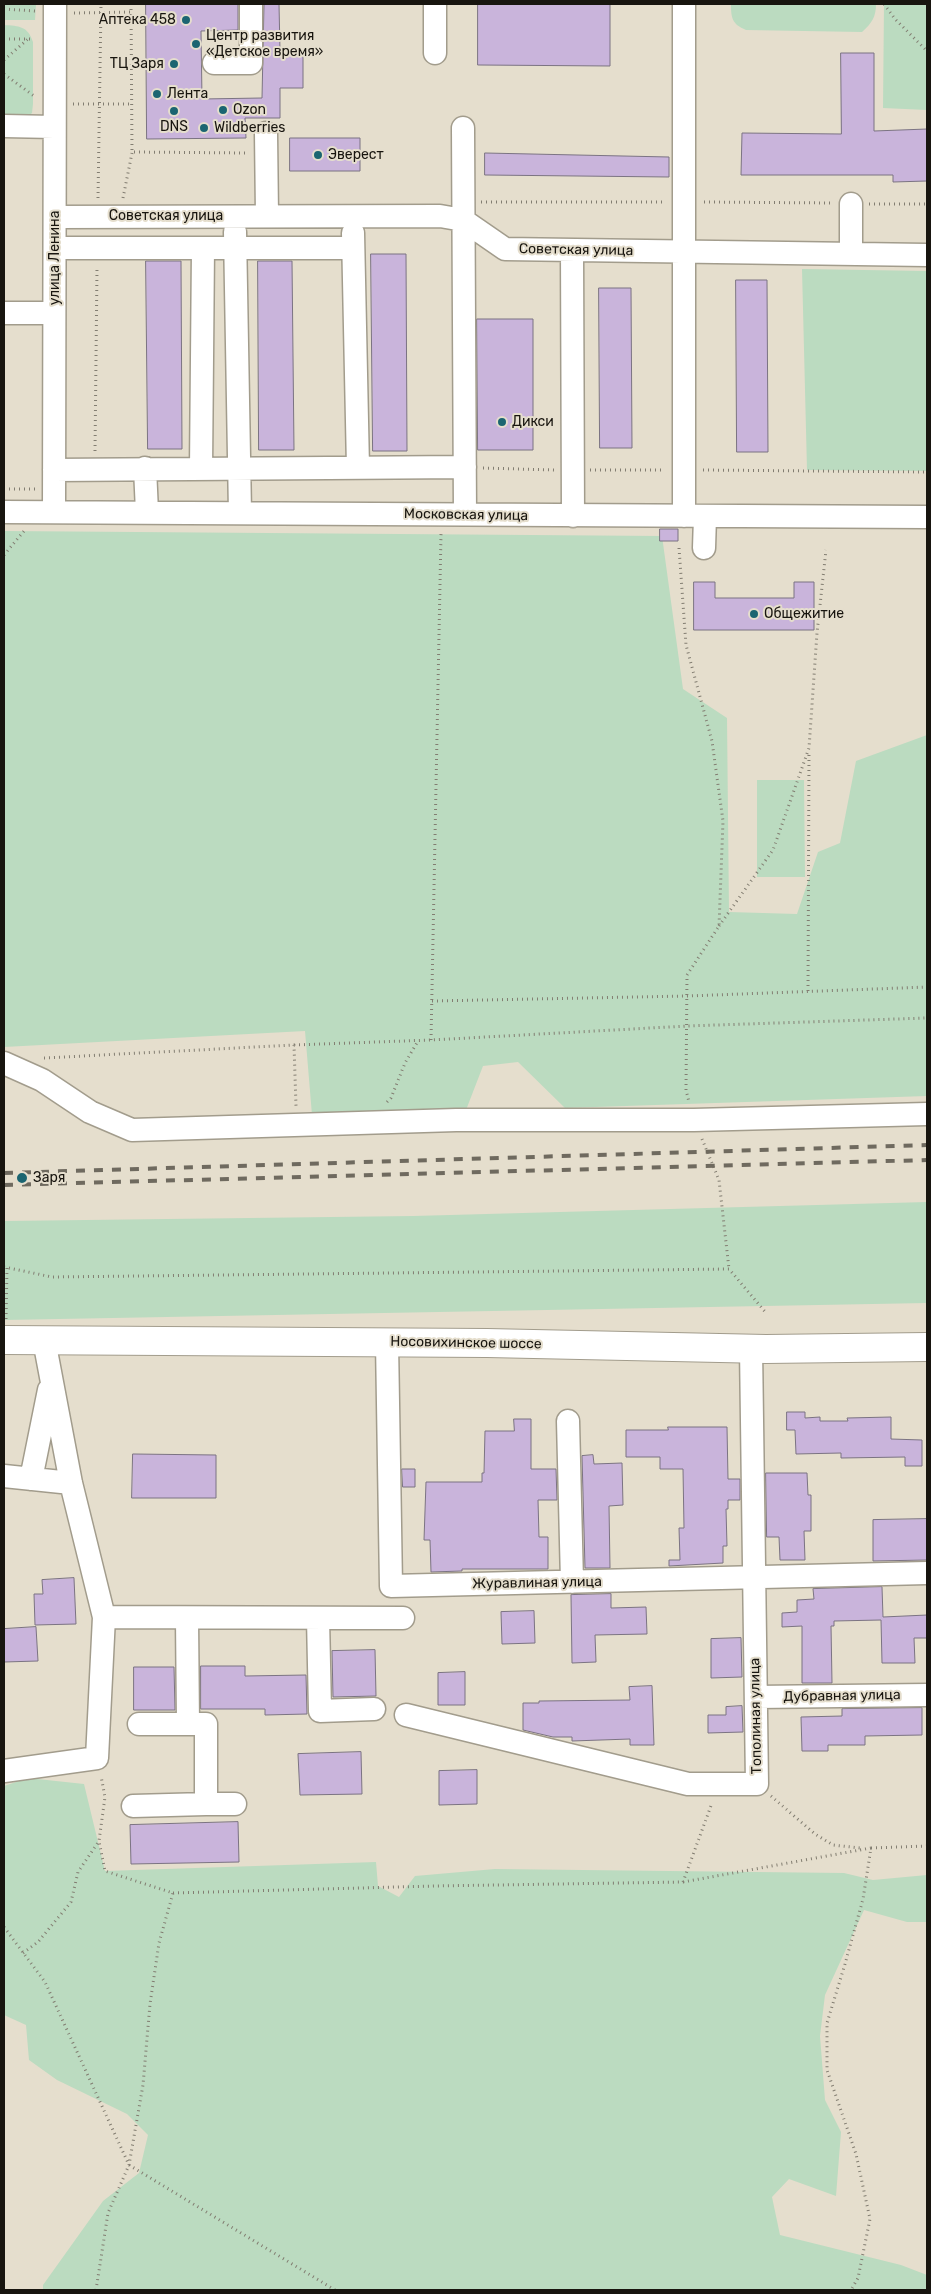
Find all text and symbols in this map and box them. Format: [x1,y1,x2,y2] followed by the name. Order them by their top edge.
[99,12,176,28] place label: Аптека 458
[180,14,192,26] marker: Аптека 458
[206,28,323,60] place label: Центр развития «Детское время»
[190,38,202,50] marker: Центр развития «Детское время»
[110,56,164,72] place label: ТЦ Заря
[168,58,180,70] marker: ТЦ Заря
[167,86,208,102] place label: Лента
[151,88,163,100] marker: Лента
[233,102,266,118] place label: Ozon
[217,104,229,116] marker: Ozon
[168,105,180,117] marker: DNS
[160,119,188,135] place label: DNS
[214,120,286,136] place label: Wildberries
[198,122,210,134] marker: Wildberries
[328,147,384,163] place label: Эверест
[312,149,324,161] marker: Эверест
[109,208,223,224] street label: Советская улица
[47,211,63,305] street label: улица Ленина
[519,241,633,259] street label: Советская улица
[512,414,554,430] place label: Дикси
[496,416,508,428] marker: Дикси
[404,506,528,524] street label: Московская улица
[764,606,844,622] place label: Общежитие
[748,608,760,620] marker: Общежитие
[33,1170,65,1186] place label: Заря
[15,1171,29,1185] marker: Заря
[390,1333,542,1353] street label: Носовихинское шоссе
[472,1573,602,1593] street label: Журавлиная улица
[747,1658,765,1774] street label: Тополиная улица
[783,1687,901,1705] street label: Дубравная улица

